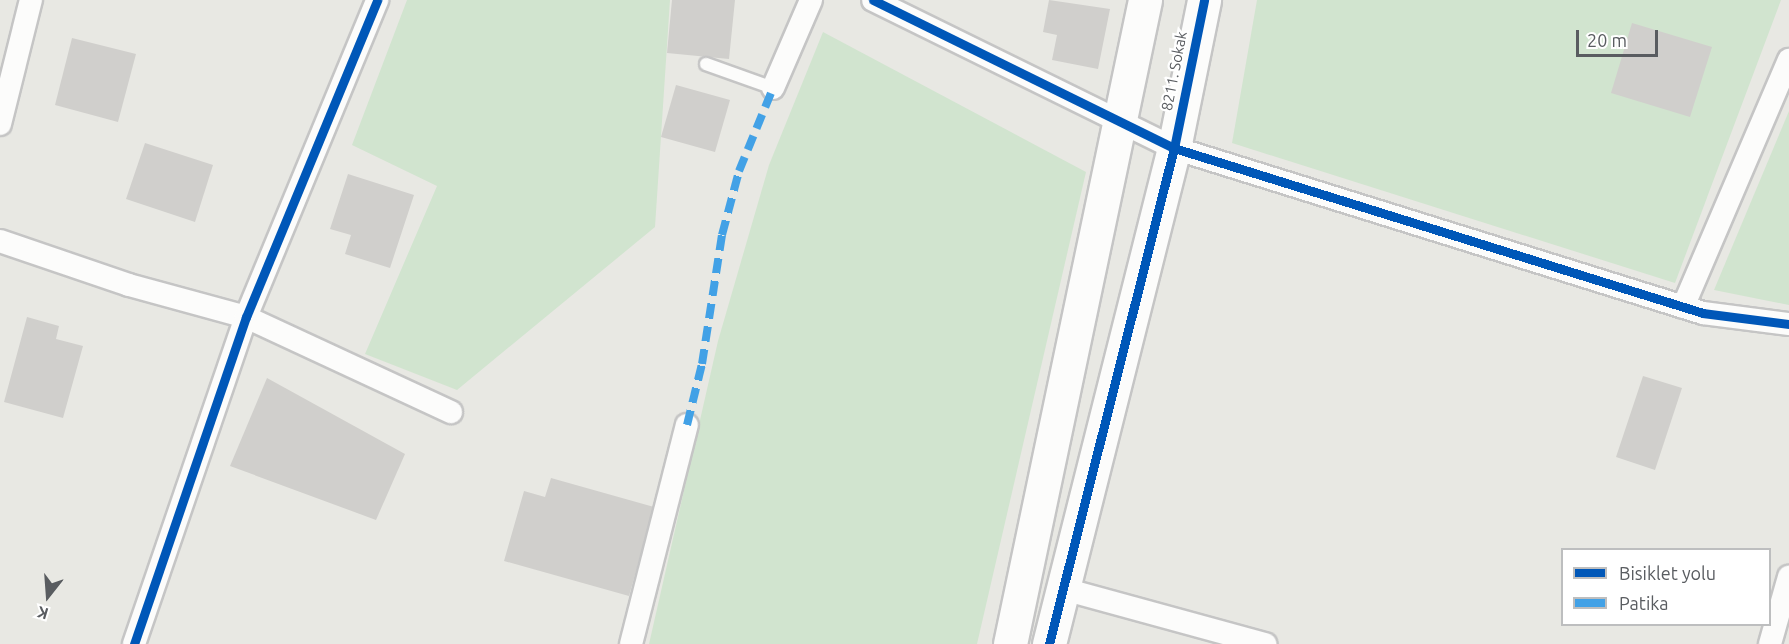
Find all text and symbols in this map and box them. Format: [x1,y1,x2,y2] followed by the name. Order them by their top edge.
[1579,18,1662,56] scale bar
[1157,30,1191,112] street label: 8211. Sokak
[1587,30,1627,50] text: 20 m
[1561,548,1771,626] legend
[1619,563,1716,583] text: Bisiklet yolu
[18,566,78,626] north arrow
[1619,593,1669,613] text: Patika
[35,603,50,623] text: K

